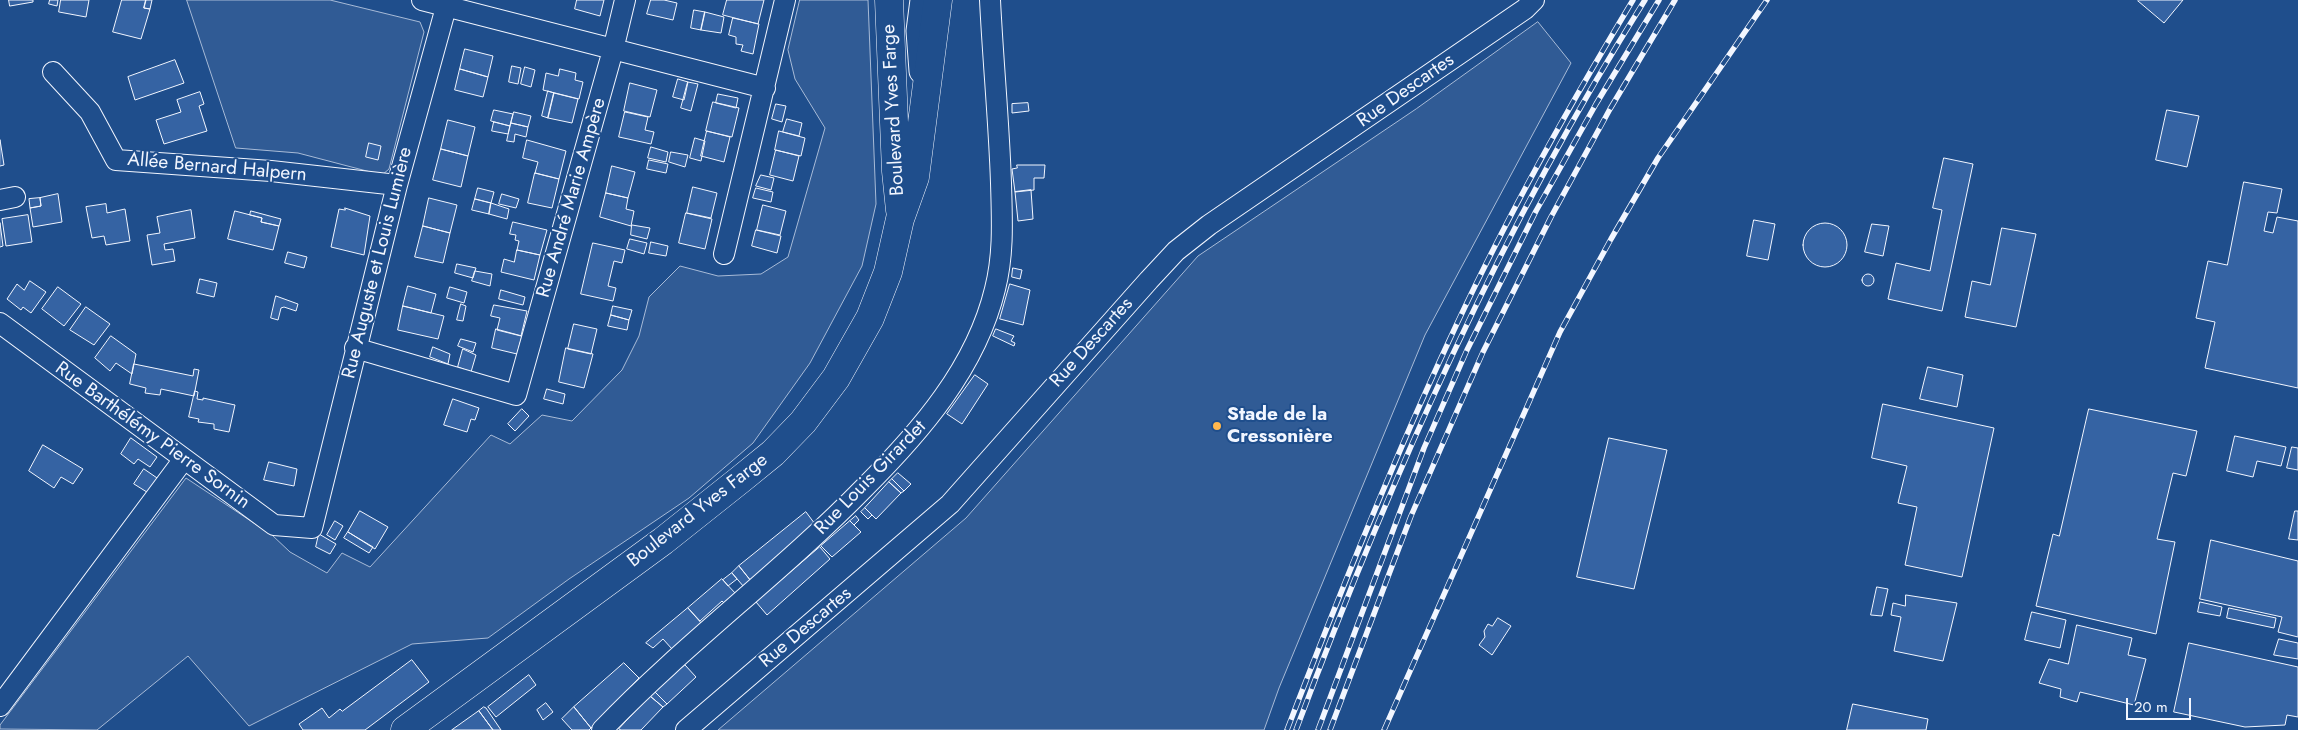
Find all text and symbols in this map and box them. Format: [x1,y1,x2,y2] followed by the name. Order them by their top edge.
[878,24,910,196] street label: Boulevard Yves Farge
[1353,49,1459,133] street label: Rue Descartes
[533,96,611,300] street label: Rue André Marie Ampère
[338,145,418,381] street label: Rue Auguste et Louis Lumière
[126,149,308,187] street label: Allée Bernard Halpern
[1046,293,1138,393] street label: Rue Descartes
[50,358,254,514] street label: Rue Barthélémy Pierre Sornin
[1227,404,1333,448] place label: Stade de la Cressonière
[811,416,931,540] street label: Rue Louis Girardet
[1211,420,1223,432] marker: Stade de la Cressonière
[623,449,773,573] street label: Boulevard Yves Farge
[755,583,857,673] street label: Rue Descartes
[2128,688,2193,720] scale bar
[2134,696,2168,718] text: 20 m

